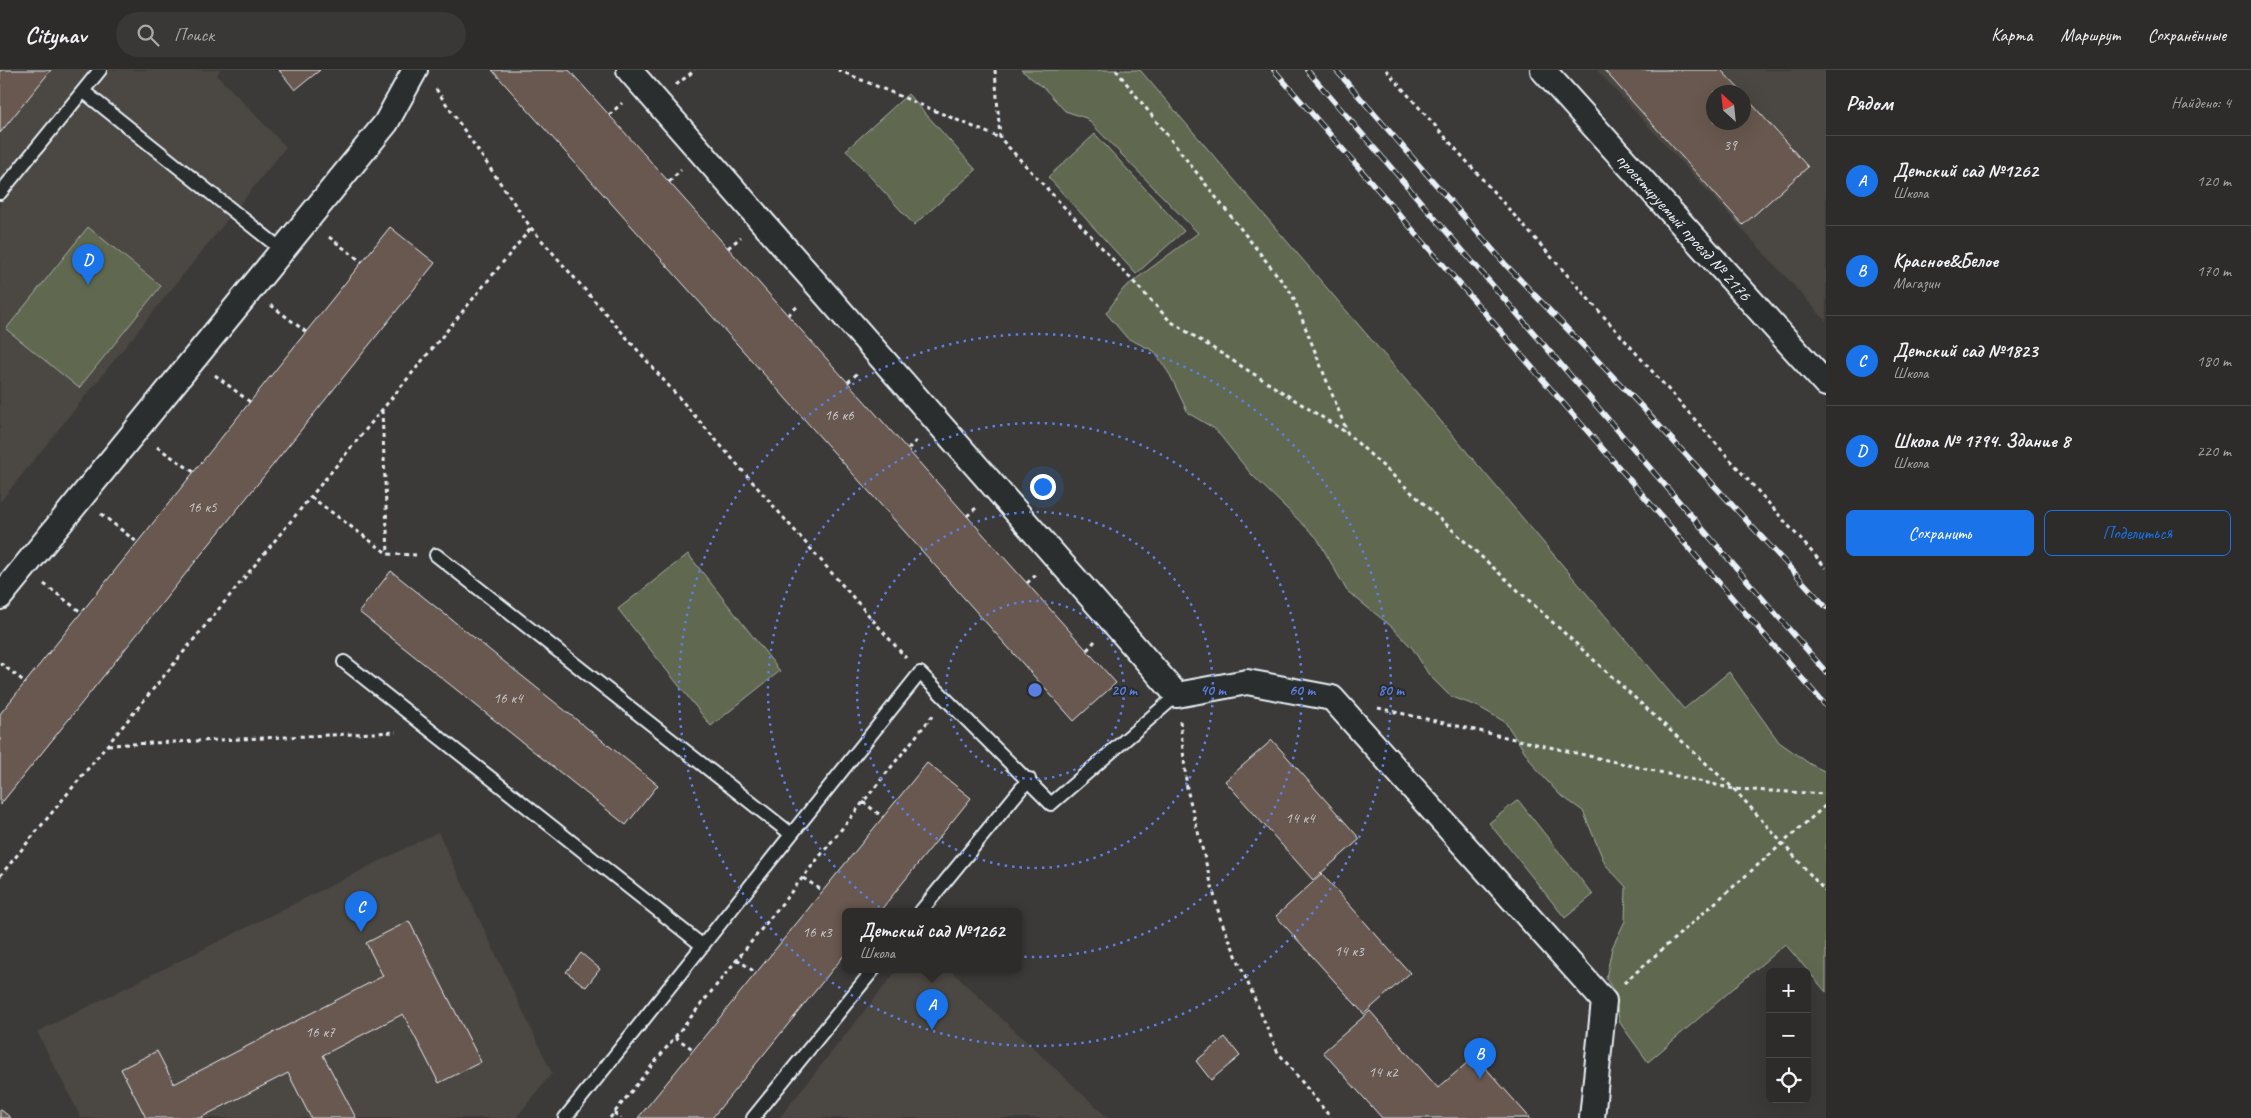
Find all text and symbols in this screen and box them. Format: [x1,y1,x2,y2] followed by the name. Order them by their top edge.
[116,12,466,57] search box
[25,20,86,50] text: Citynav
[134,21,162,49] icon: search
[174,23,214,47] text: Поиск
[1991,24,2032,46] text: Карта
[2060,24,2120,46] text: Маршрут
[2148,24,2226,46] text: Сохранённые
[1706,85,1751,130] north arrow
[1846,90,1893,116] text: Рядом
[2171,93,2231,113] text: Найдено: 4
[1723,136,1738,155] house number: 39
[1612,149,1757,306] street label: проектируемый проезд № 2176
[1893,159,2038,183] text: Детский сад №1262
[1858,171,1866,191] text: A
[2197,171,2231,191] text: 120 m
[1893,183,1928,203] text: Школа
[72,244,104,285] pin: D
[1893,249,1998,273] text: Красное&Белое
[1858,261,1866,281] text: B
[2197,261,2231,281] text: 170 m
[1893,273,1940,293] text: Магазин
[1893,339,2038,363] text: Детский сад №1823
[1858,351,1866,371] text: C
[2197,351,2231,371] text: 180 m
[1893,363,1928,383] text: Школа
[824,406,855,425] house number: 16 к6
[1893,429,2070,453] text: Школа № 1794. Здание 8
[1857,441,1867,461] text: D
[2197,441,2231,461] text: 220 m
[1893,453,1928,473] text: Школа
[1030,474,1056,500] your location
[187,498,218,517] house number: 16 к5
[1846,510,2034,556] button: Сохранить
[2044,510,2231,556] button: Поделиться
[1026,681,1044,699] centre of rings
[1111,681,1138,700] text: 20 m
[1200,681,1227,700] text: 40 m
[1289,681,1316,700] text: 60 m
[1378,681,1405,700] text: 80 m
[493,689,524,708] house number: 16 к4
[1285,809,1316,828] house number: 14 к4
[345,891,377,932] pin: C
[842,908,1022,973] popup
[859,919,1005,943] text: Детский сад №1262
[802,923,833,942] house number: 16 к3
[1334,942,1365,961] house number: 14 к3
[859,943,895,963] text: Школа
[1766,968,1811,1103] map controls
[1766,968,1811,1013] button: +
[916,989,948,1030] pin: A
[1766,1013,1811,1058] button: −
[305,1023,336,1042] house number: 16 к7
[1464,1038,1496,1079] pin: B
[1766,1058,1811,1103] button: locate
[1368,1063,1399,1082] house number: 14 к2

